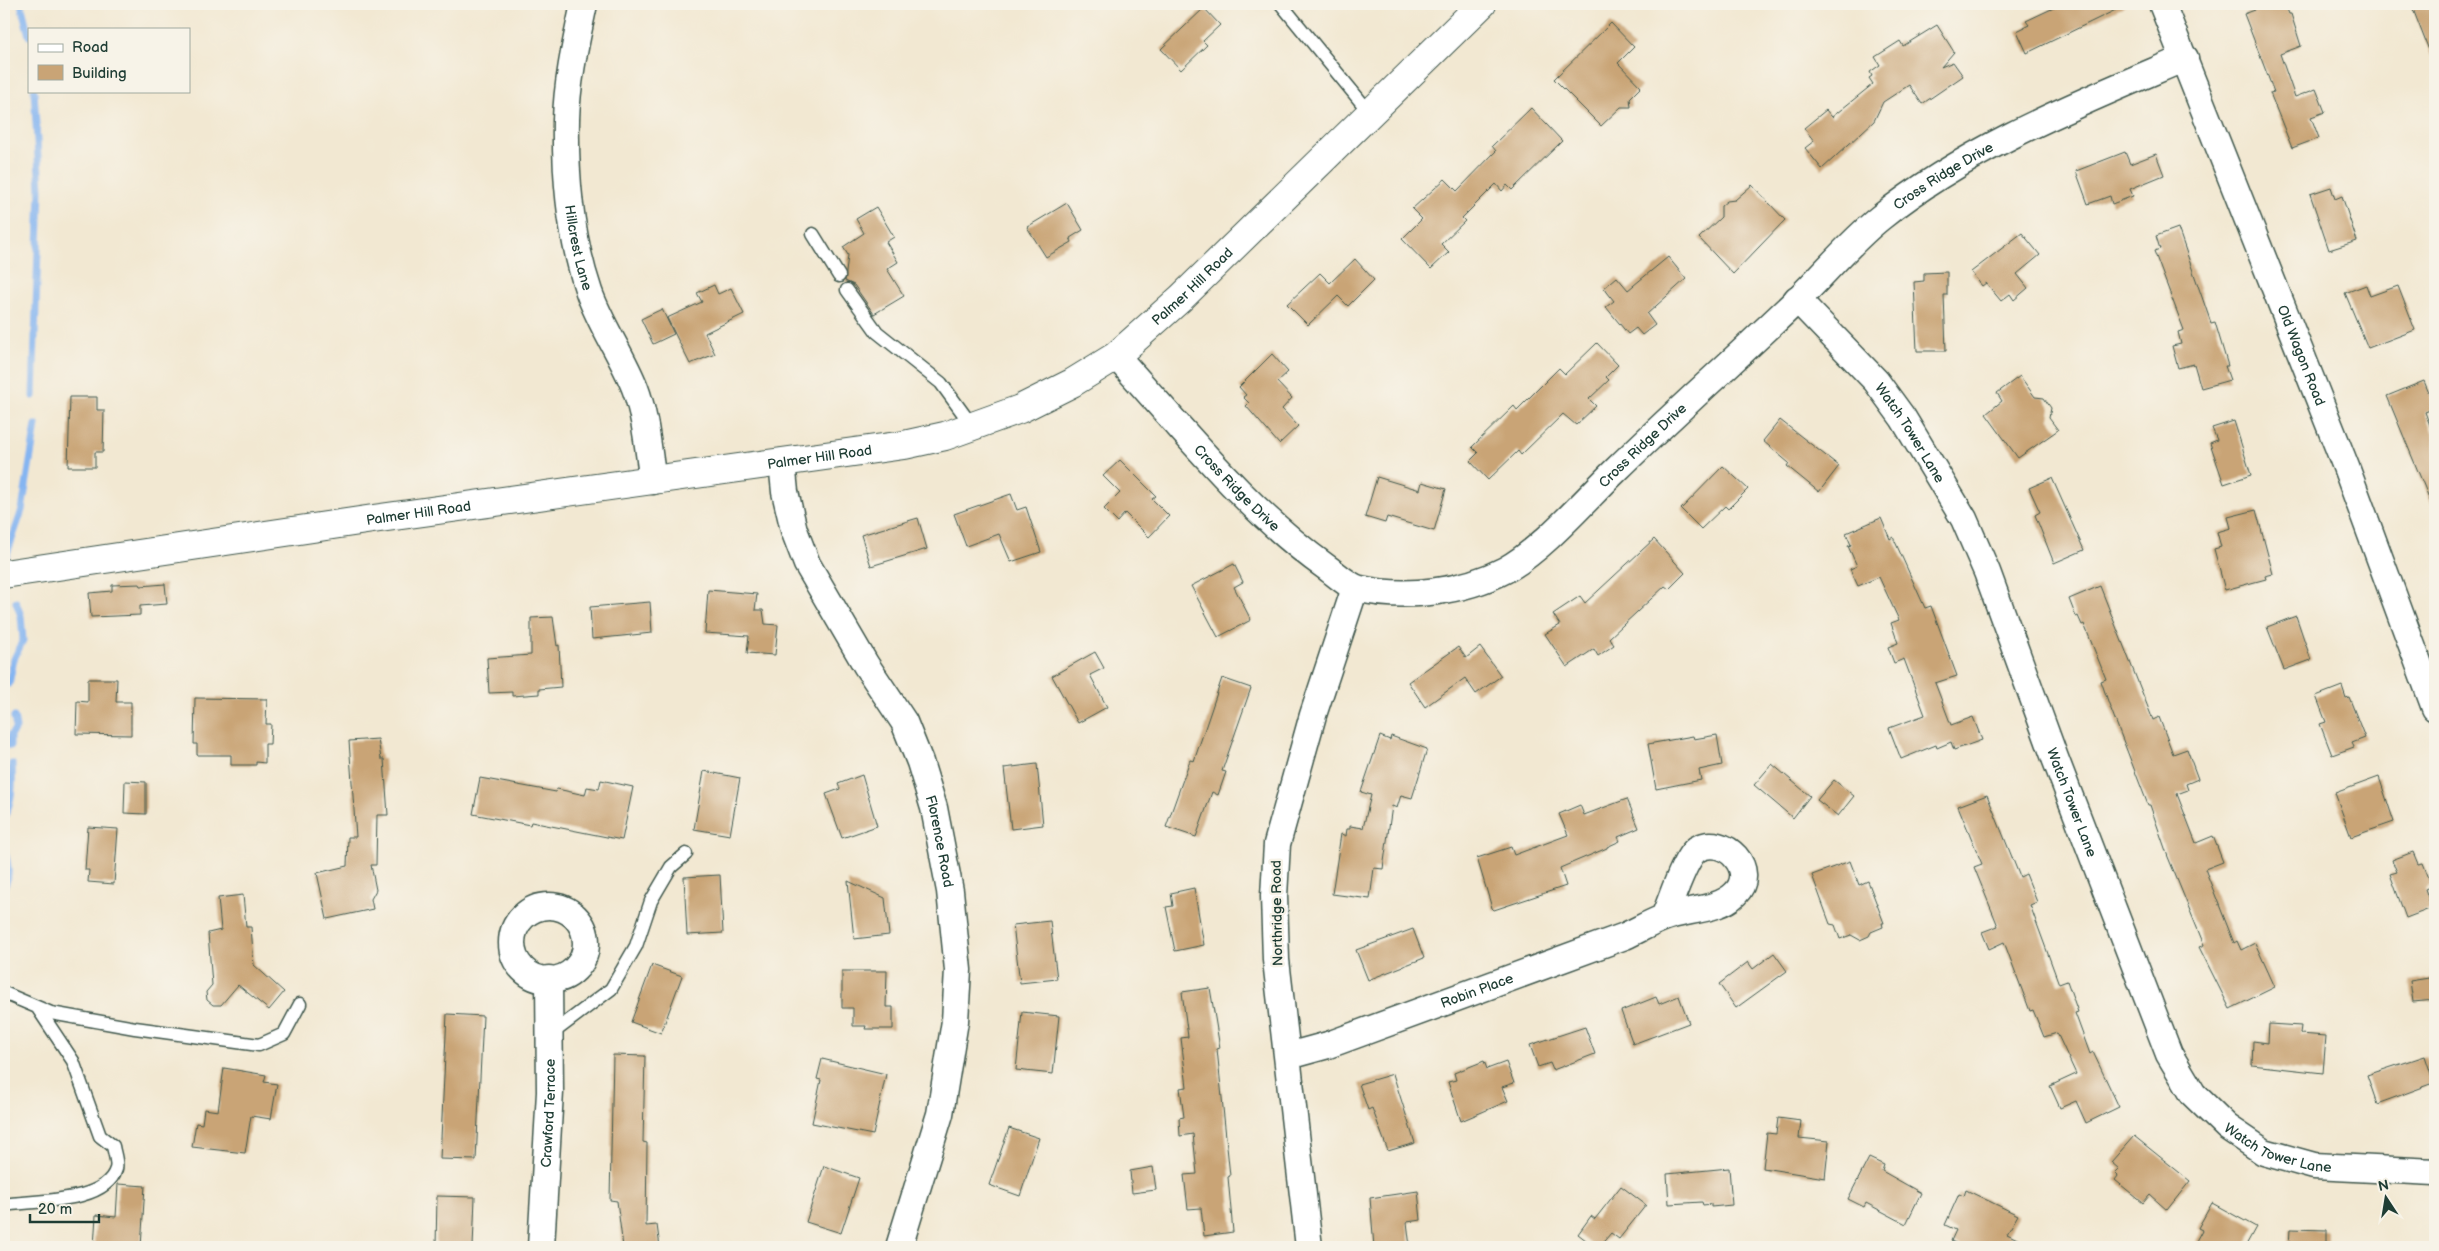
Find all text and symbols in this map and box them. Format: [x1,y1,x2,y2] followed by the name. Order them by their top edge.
[28,28,190,92] legend
[72,38,108,57] text: Road
[72,64,127,83] text: Building
[1890,138,1996,213] street label: Cross Ridge Drive
[562,204,596,292] street label: Hillcrest Lane
[1148,244,1236,329] street label: Palmer Hill Road
[2274,303,2329,408] street label: Old Wagon Road
[1872,380,1949,486] street label: Watch Tower Lane
[1595,399,1690,491] street label: Cross Ridge Drive
[766,441,873,472] street label: Palmer Hill Road
[1191,441,1283,535] street label: Cross Ridge Drive
[365,497,472,528] street label: Palmer Hill Road
[2044,745,2101,859] street label: Watch Tower Lane
[922,793,958,889] street label: Florence Road
[1268,860,1286,966] street label: Northridge Road
[1438,969,1516,1012] street label: Robin Place
[537,1059,559,1168] street label: Crawford Terrace
[2221,1119,2332,1175] street label: Watch Tower Lane
[2362,1174,2412,1224] north arrow
[2376,1176,2390,1195] text: N
[30,1191,99,1223] scale bar
[38,1200,72,1219] text: 20 m

